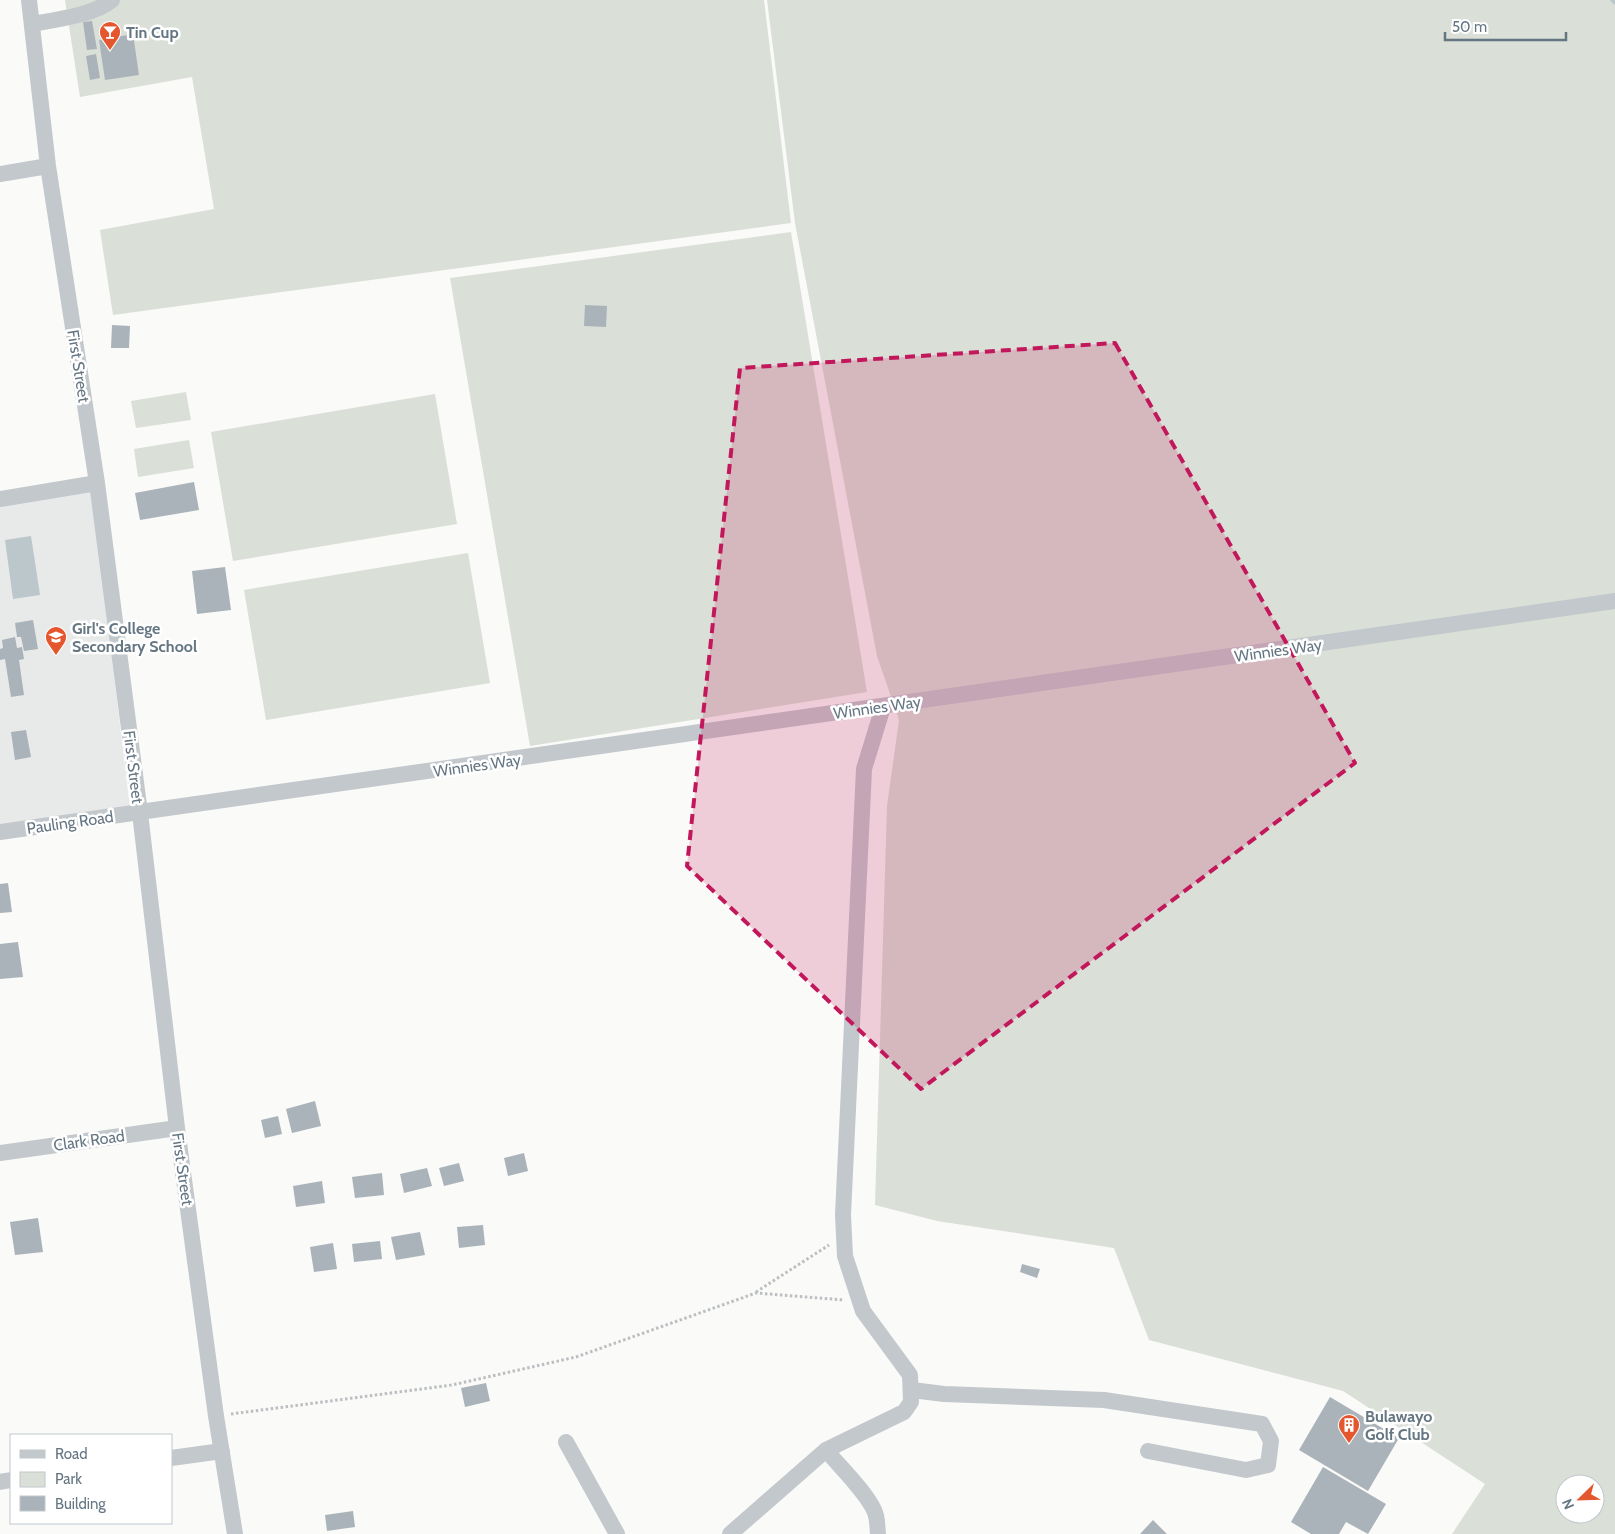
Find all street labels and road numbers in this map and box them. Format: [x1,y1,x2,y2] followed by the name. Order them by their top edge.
[63,328,94,404] street label: First Street
[1233,635,1323,666] street label: Winnies Way
[832,692,922,723] street label: Winnies Way
[120,729,147,805] street label: First Street
[432,750,522,781] street label: Winnies Way
[25,807,115,838] street label: Pauling Road
[52,1126,126,1155] street label: Clark Road
[168,1131,197,1207] street label: First Street

